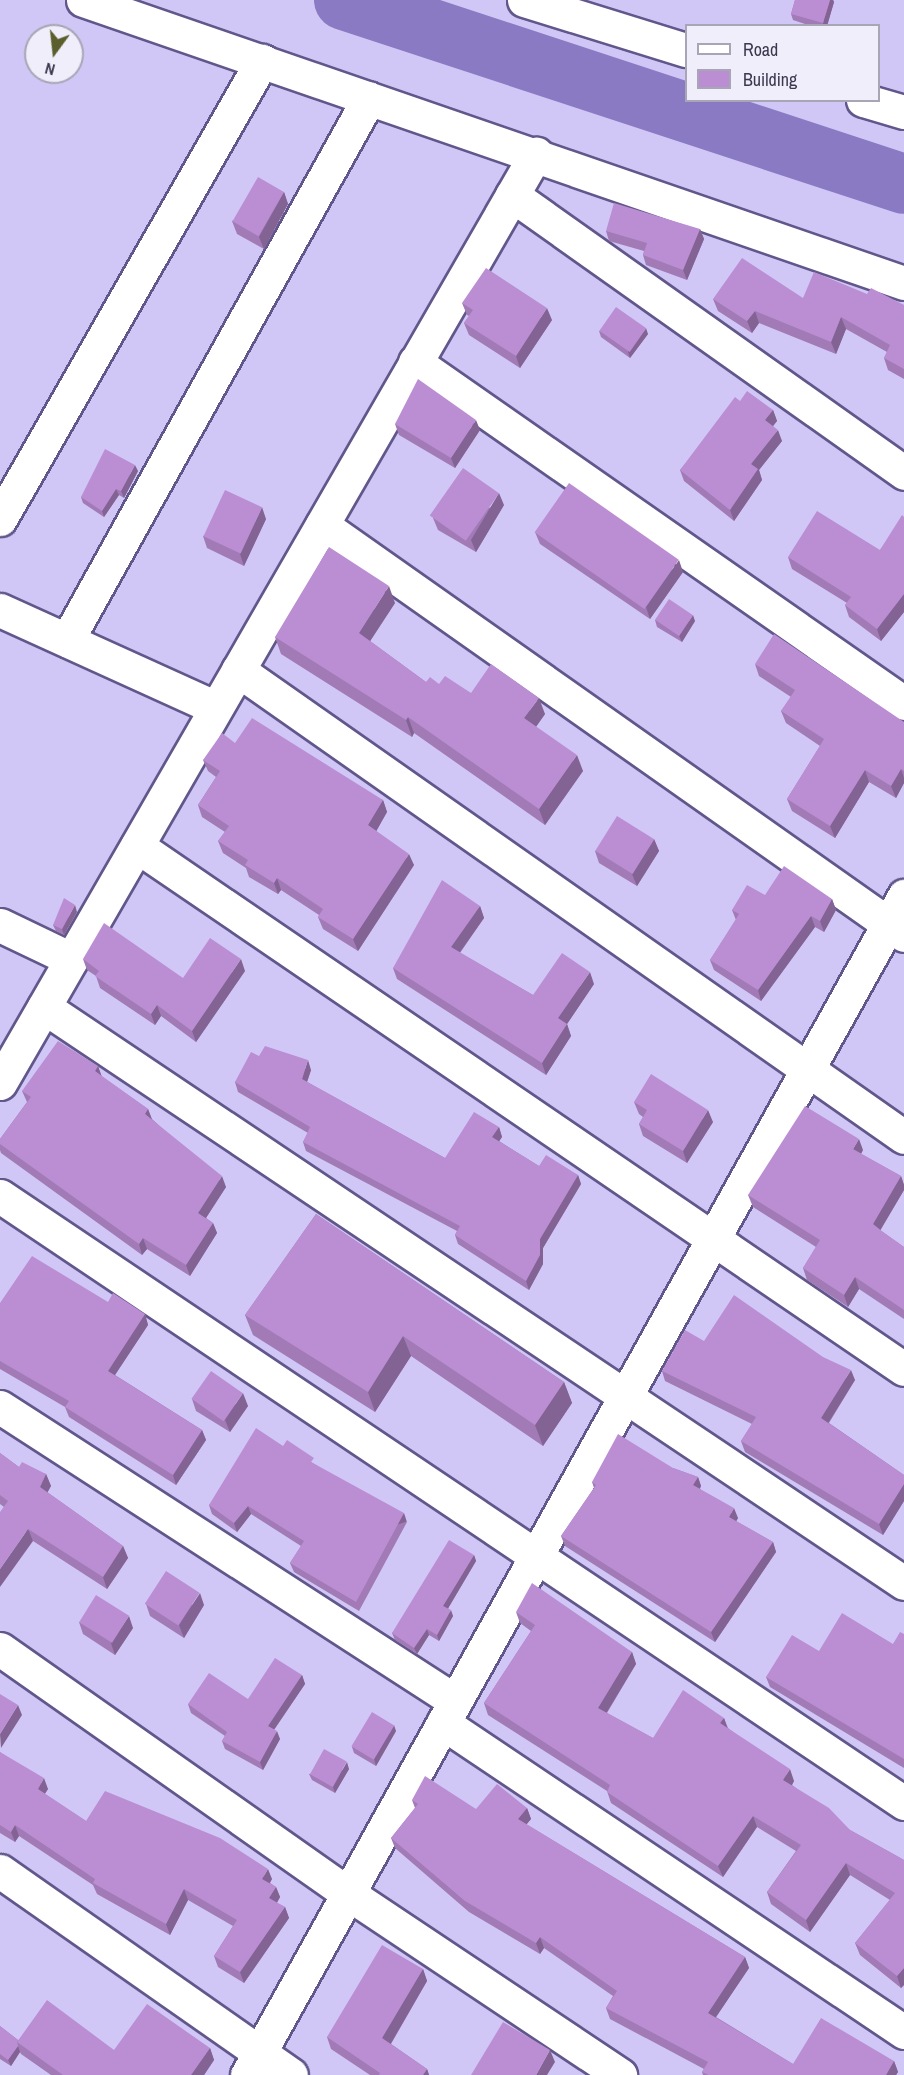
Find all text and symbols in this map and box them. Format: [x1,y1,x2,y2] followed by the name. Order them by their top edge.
[24,24,84,84] north arrow
[685,24,880,102] legend
[743,37,778,62] text: Road
[42,58,57,81] text: N
[743,67,797,92] text: Building

